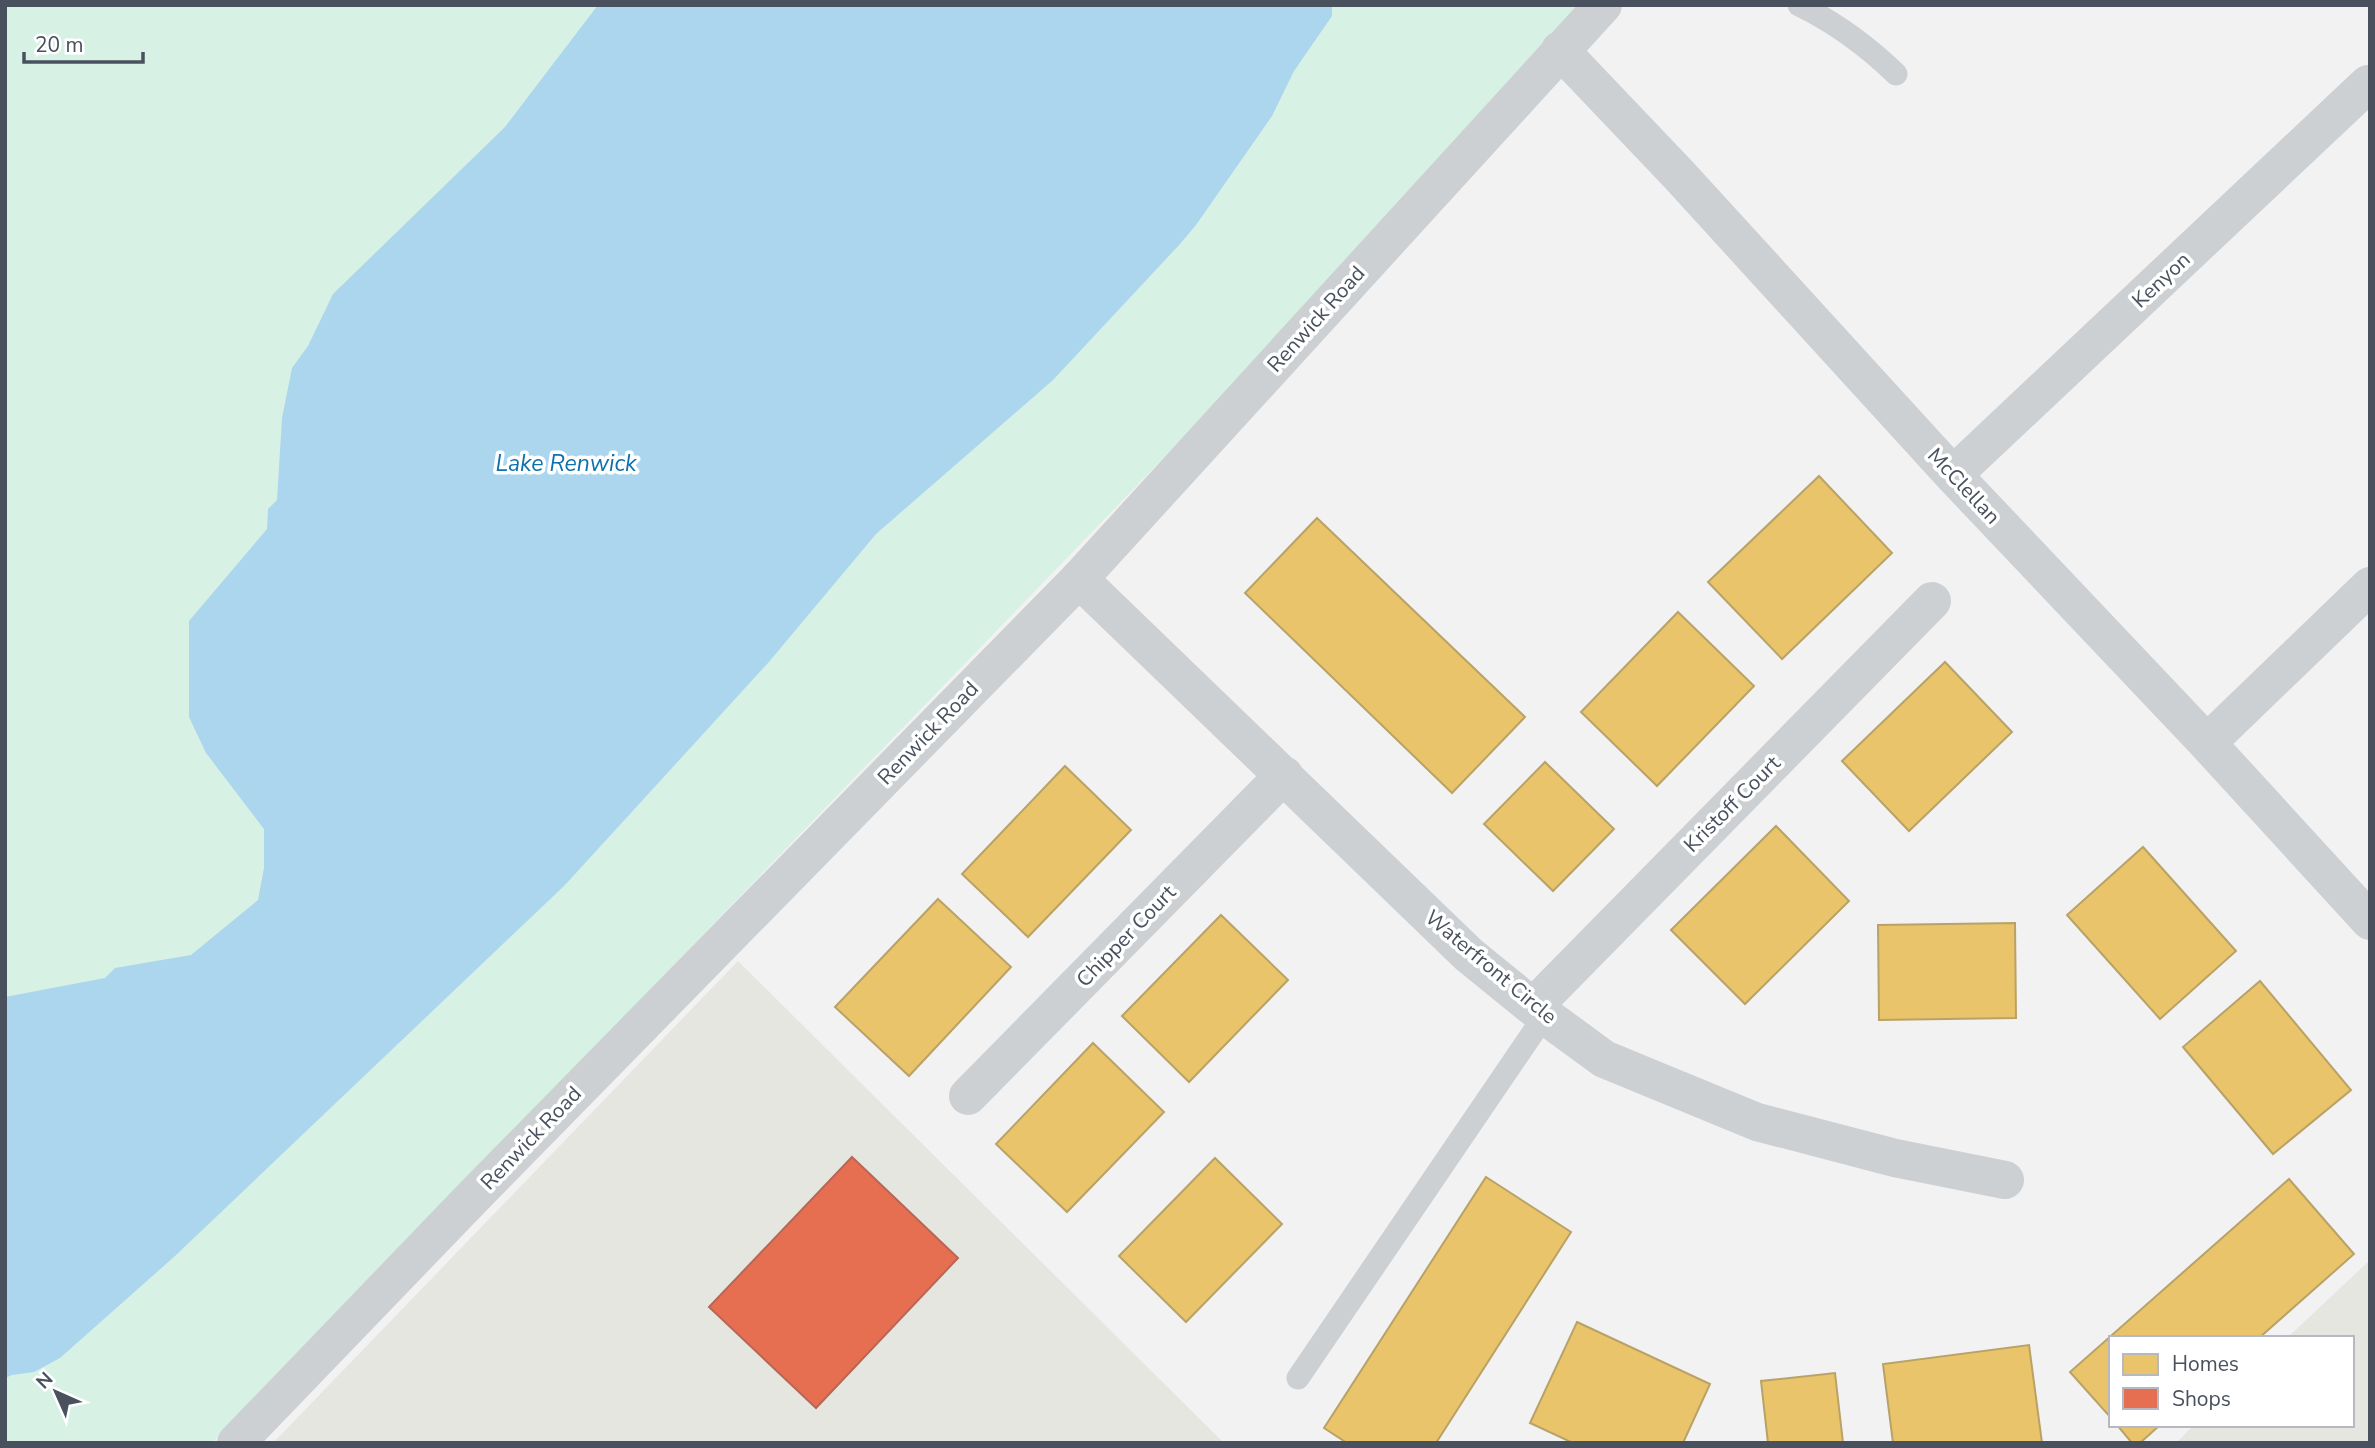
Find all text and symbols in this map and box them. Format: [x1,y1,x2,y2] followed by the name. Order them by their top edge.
[24,21,144,65] scale bar
[35,31,84,59] text: 20 m
[2126,246,2196,314] street label: Kenyon
[1261,260,1371,378] street label: Renwick Road
[1922,442,2006,530] street label: McClellan
[495,448,637,479] water label: Lake Renwick
[871,675,985,791] street label: Renwick Road
[1678,749,1787,858] street label: Kristoff Court
[1070,878,1182,993] street label: Chipper Court
[1419,904,1563,1030] street label: Waterfront Circle
[474,1080,588,1196] street label: Renwick Road
[2109,1336,2354,1427] legend
[2172,1350,2239,1378] text: Homes
[21,1357,91,1427] north arrow
[30,1366,59,1395] text: N
[2172,1385,2231,1413] text: Shops

